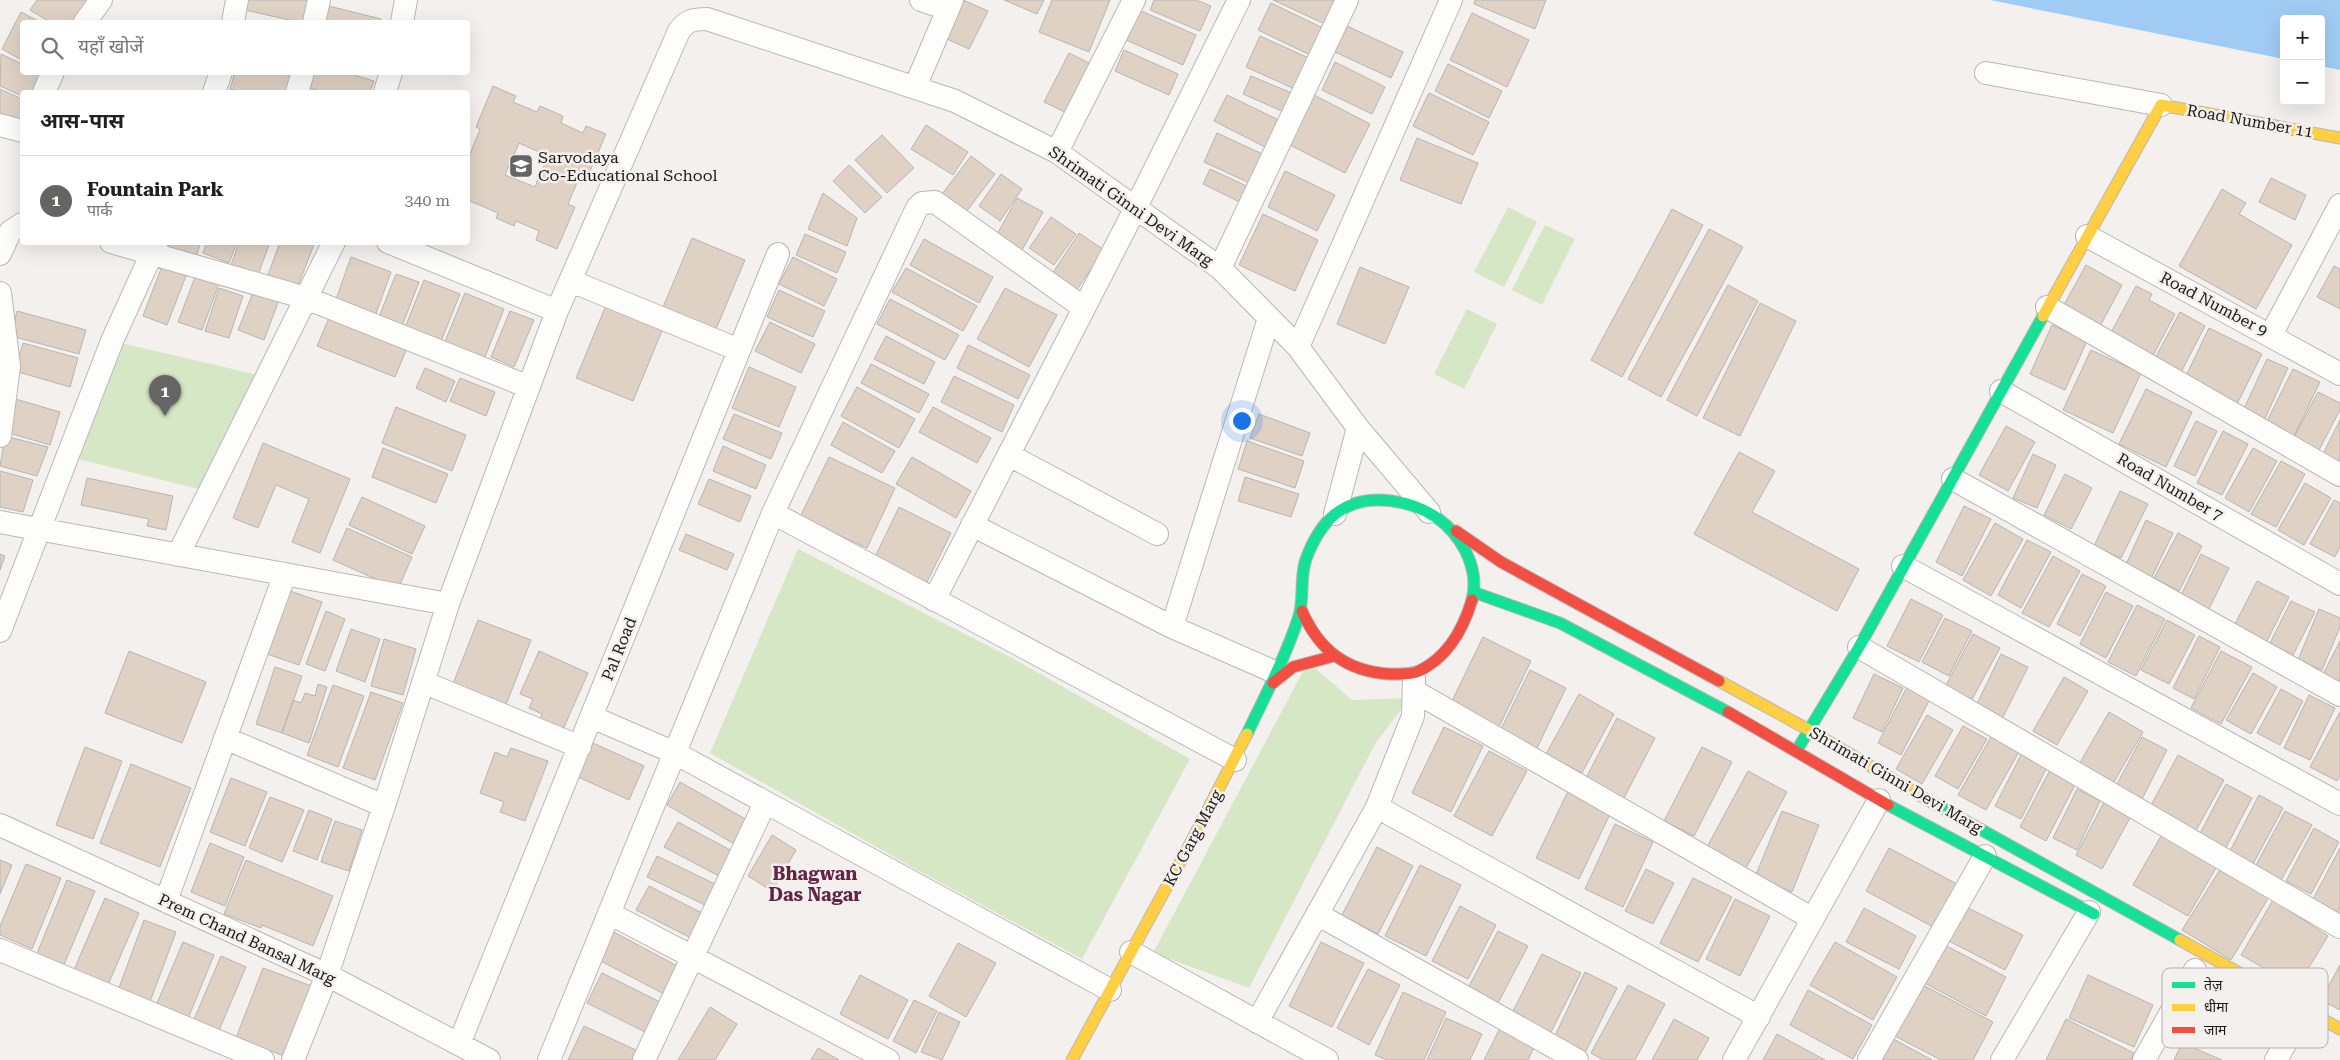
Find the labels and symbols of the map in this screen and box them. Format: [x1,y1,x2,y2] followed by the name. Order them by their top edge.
[2185,101,2315,141] street label: Road Number 11
[1045,142,1218,271] street label: Shrimati Ginni Devi Marg
[538,148,717,185] place label: Sarvodaya Co-Educational School
[508,153,534,179] school or university icon: Sarvodaya Co-Educational School
[2157,268,2271,340] street label: Road Number 9
[149,375,181,416] pin: 1
[1229,408,1255,434] your location
[2114,449,2226,525] street label: Road Number 7
[598,614,640,684] street label: Pal Road
[1806,723,1986,838] street label: Shrimati Ginni Devi Marg
[1160,786,1227,889] street label: KC Garg Marg
[769,863,861,905] district label: Bhagwan Das Nagar
[155,890,339,989] street label: Prem Chand Bansal Marg
[2162,968,2328,1048] legend
[2204,976,2223,993] text: तेज़
[2204,999,2229,1015] text: धीमा
[2204,1022,2227,1038] text: जाम

